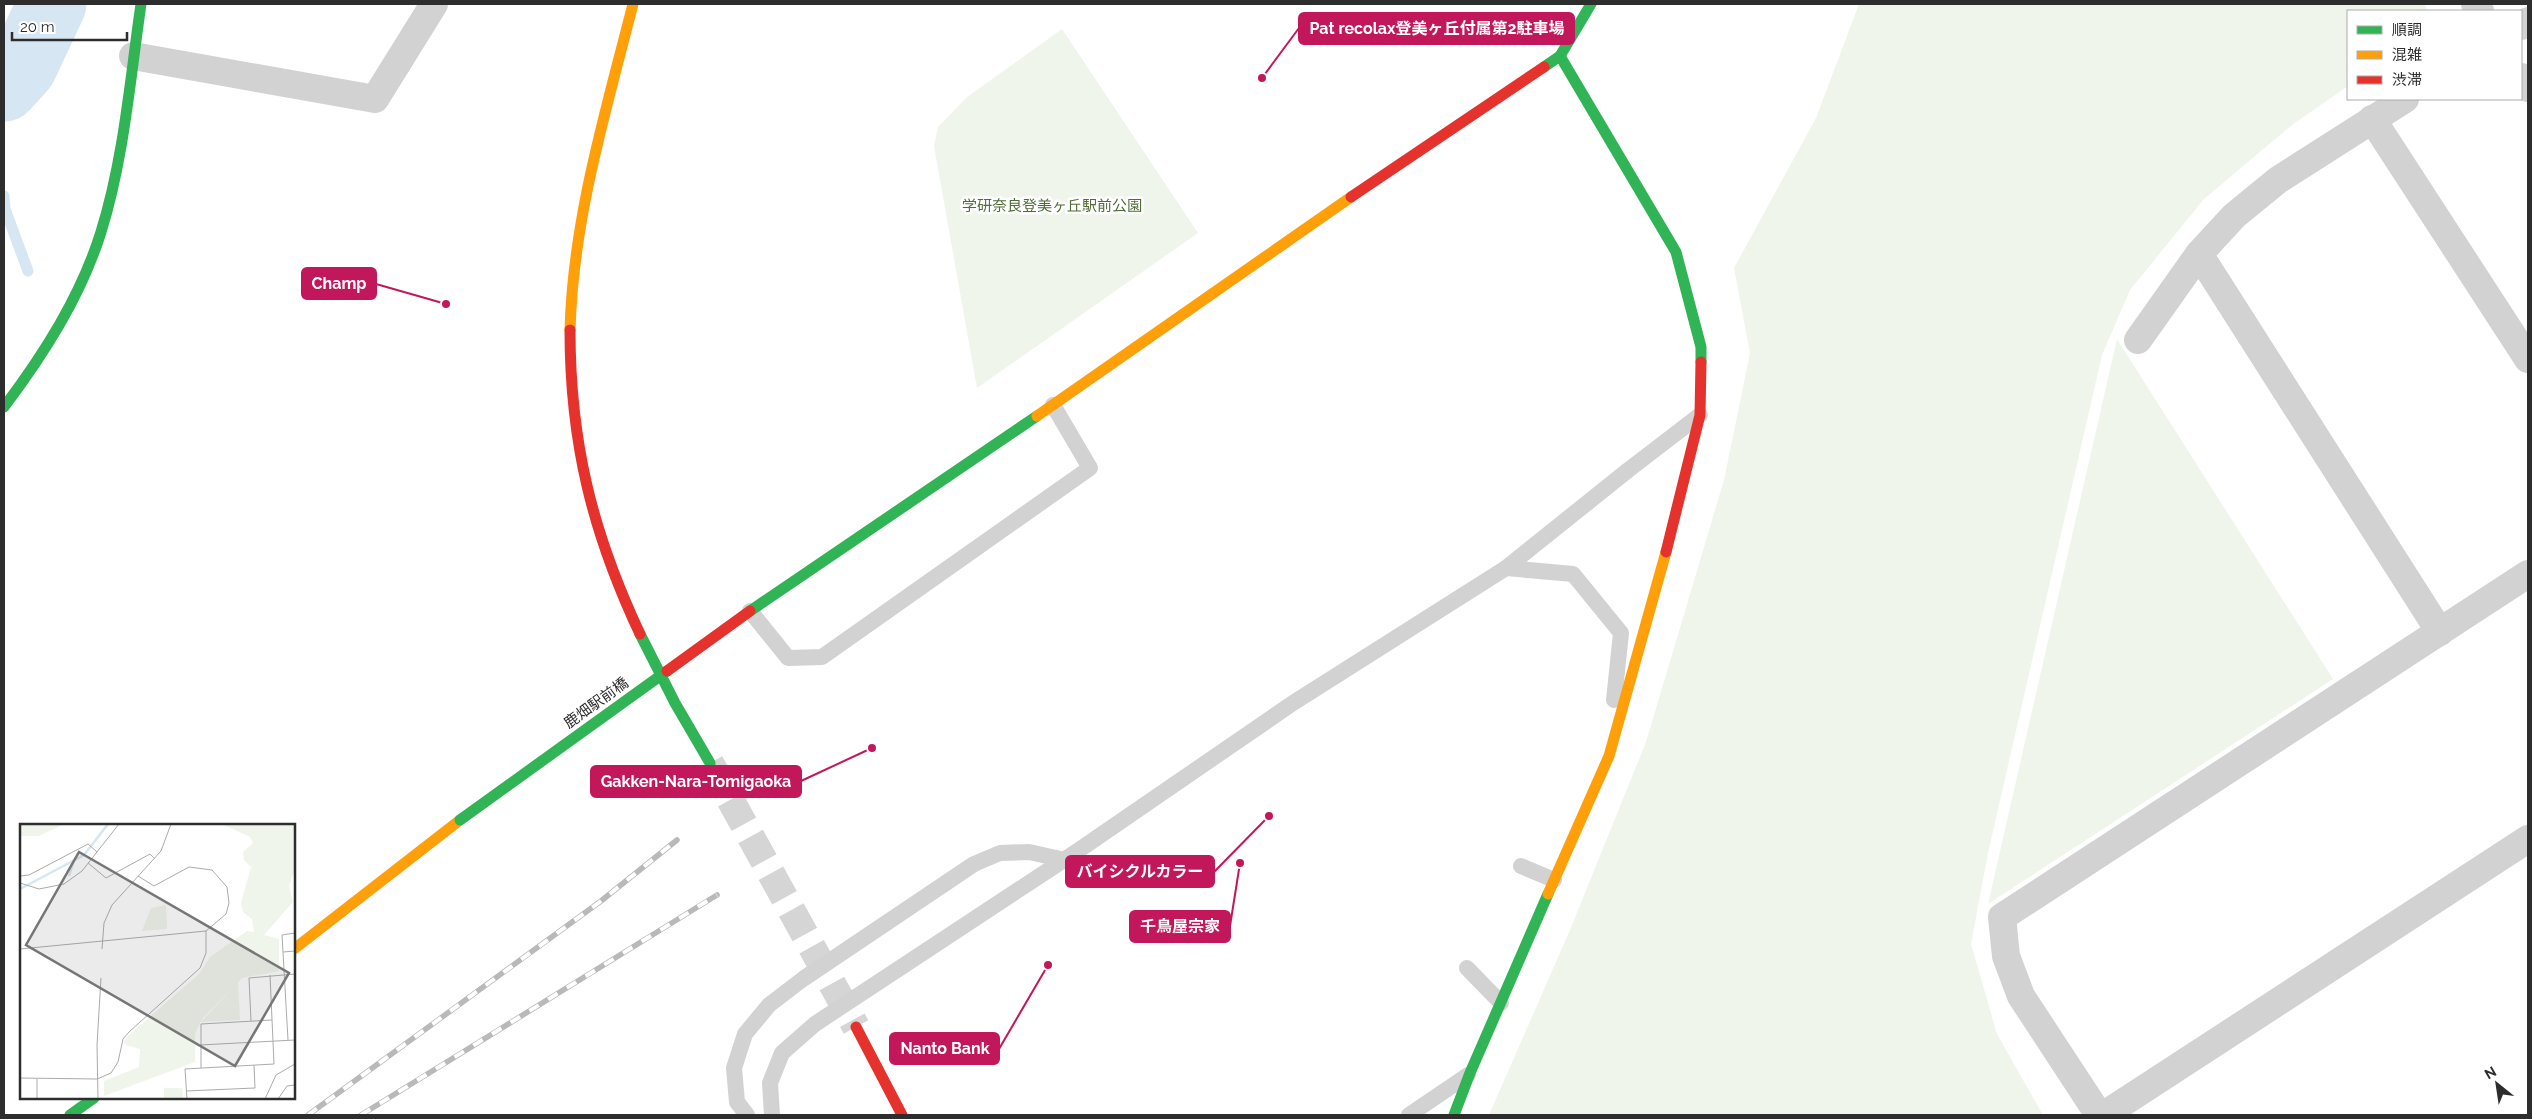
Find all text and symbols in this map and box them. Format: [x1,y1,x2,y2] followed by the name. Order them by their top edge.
[12,10,128,42] scale bar
[2347,10,2522,100] legend
[1299,13,1574,44] callout: Pat recolax登美ヶ丘付属第2駐車場
[20,18,55,36] text: 20 m
[1309,19,1565,38] text: Pat recolax登美ヶ丘付属第2駐車場
[2392,21,2422,39] text: 順調
[2392,46,2422,64] text: 混雑
[2392,71,2422,89] text: 渋滞
[962,197,1142,215] park label: 学研奈良登美ヶ丘駅前公園
[302,268,376,299] callout: Champ
[312,274,366,293] text: Champ
[560,674,632,732] street label: 鹿畑駅前橋
[591,766,801,797] callout: Gakken-Nara-Tomigaoka
[601,772,791,791] text: Gakken-Nara-Tomigaoka
[20,824,295,1099] inset map
[1066,856,1214,887] callout: バイシクルカラー
[1076,862,1204,881] text: バイシクルカラー
[1130,911,1230,942] callout: 千鳥屋宗家
[1140,917,1220,936] text: 千鳥屋宗家
[890,1033,999,1064] callout: Nanto Bank
[900,1039,990,1058] text: Nanto Bank
[2472,1059,2522,1109] north arrow
[2482,1063,2499,1082] text: N

